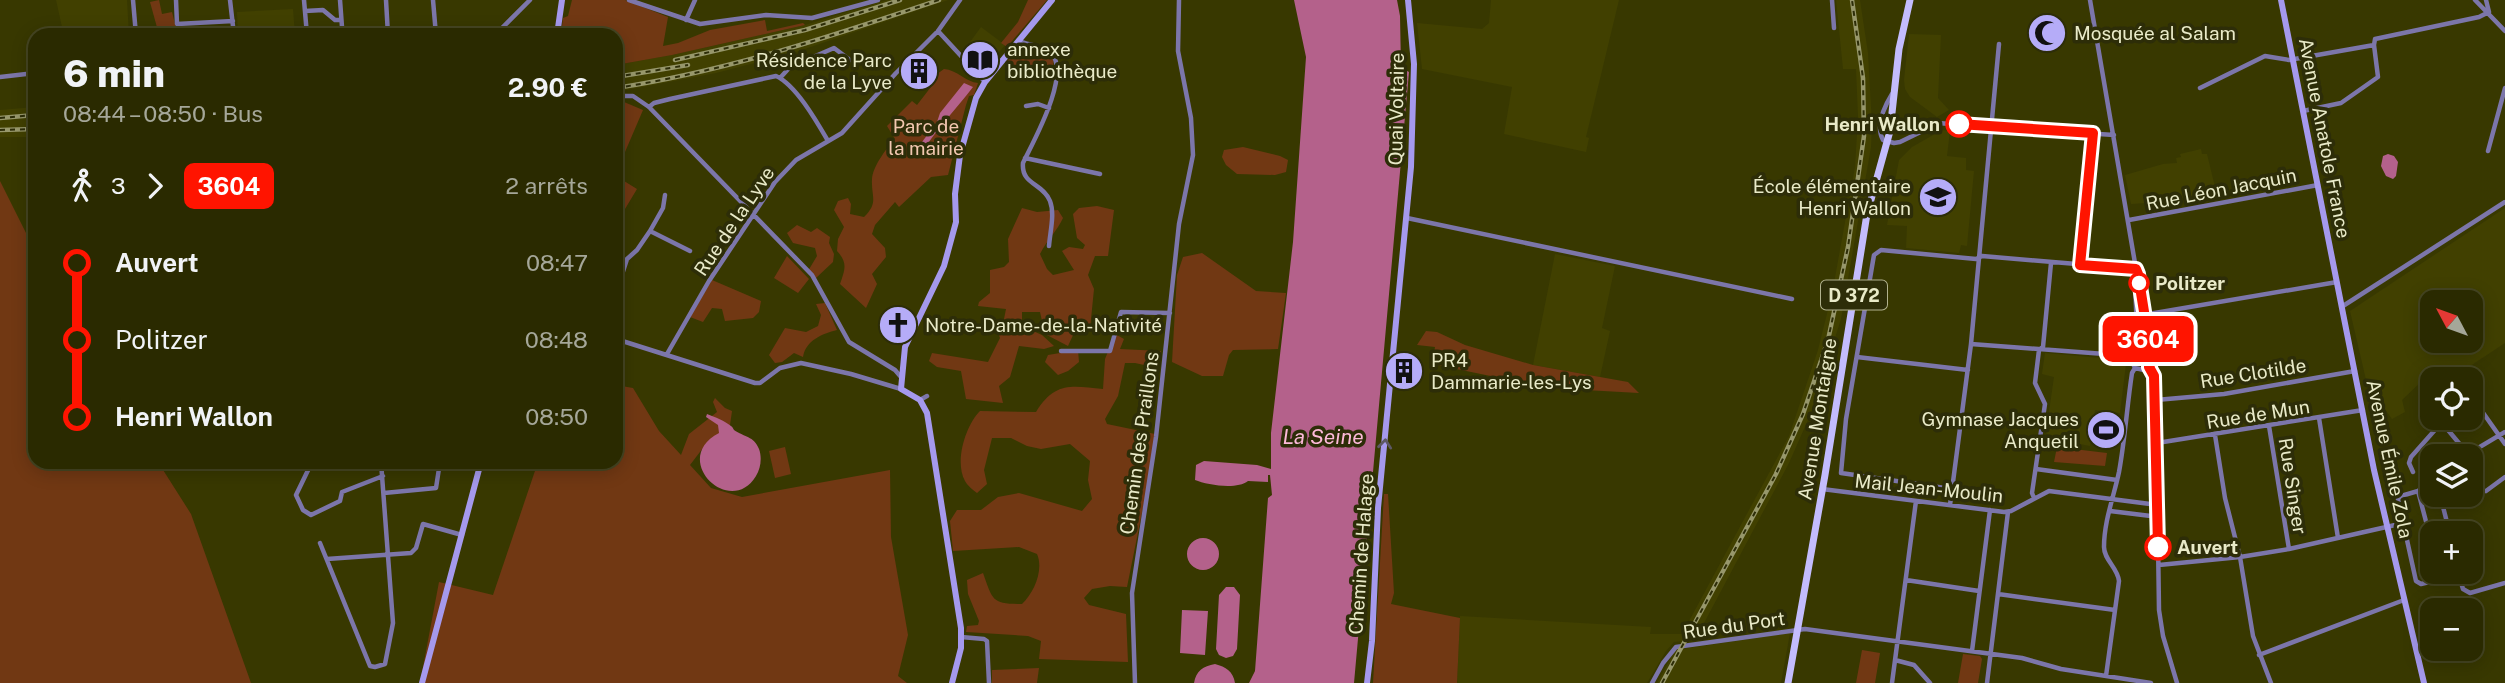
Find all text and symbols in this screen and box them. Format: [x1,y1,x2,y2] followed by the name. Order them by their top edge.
[2026,12,2068,54] mosque icon: Mosquée al Salam
[2074,22,2236,44] place label: Mosquée al Salam
[2295,36,2355,240] street label: Avenue Anatole France
[1007,38,1117,82] place label: annexe bibliothèque
[959,39,1001,81] library icon: annexe bibliothèque
[756,49,892,93] place label: Résidence Parc de la Lyve
[898,50,940,92] building icon: Résidence Parc de la Lyve
[63,51,165,96] text: 6 min
[1384,52,1408,166] street label: Quai Voltaire
[508,72,588,103] text: 2.90 €
[63,100,263,127] text: 08:44 – 08:50 · Bus
[1946,111,1972,137] marker: Henri Wallon
[1825,113,1940,135] place label: Henri Wallon
[888,115,964,159] park label: Parc de la mairie
[689,162,779,280] street label: Rue de la Lyve
[2144,164,2298,214] street label: Rue Léon Jacquin
[63,167,101,205] icon: walk
[136,167,174,205] icon: forward
[111,172,126,199] text: 3
[198,172,260,200] text: 3604
[505,172,588,199] text: 2 arrêts
[1753,175,1911,219] place label: École élémentaire Henri Wallon
[1917,176,1959,218] school or university icon: École élémentaire Henri Wallon
[115,247,199,278] text: Auvert
[526,249,588,276] text: 08:47
[2155,272,2225,294] place label: Politzer
[2129,273,2149,293] marker: Politzer
[1821,281,1887,310] road number: D 372
[2420,290,2483,354] north arrow
[2420,290,2483,661] map controls
[877,304,919,346] church icon: Notre-Dame-de-la-Nativité
[925,314,1162,336] place label: Notre-Dame-de-la-Nativité
[2099,316,2197,362] line badge: 3604
[115,324,208,355] text: Politzer
[2117,325,2179,353] text: 3604
[525,326,588,353] text: 08:48
[1793,336,1841,502] street label: Avenue Montaigne
[1431,349,1592,393] place label: PR4 Dammarie-les-Lys
[1115,350,1163,536] street label: Chemin des Praillons
[1383,350,1425,392] building icon: PR4 Dammarie-les-Lys
[2198,354,2308,392] street label: Rue Clotilde
[2420,367,2483,430] button: locate
[2362,378,2418,540] street label: Avenue Émile Zola
[2205,395,2311,433] street label: Rue de Mun
[115,401,273,432] text: Henri Wallon
[525,403,588,430] text: 08:50
[1921,408,2079,452] place label: Gymnase Jacques Anquetil
[2085,409,2127,451] sports icon: Gymnase Jacques Anquetil
[1282,424,1364,449] water label: La Seine
[2275,436,2311,536] street label: Rue Singer
[1377,438,1392,449] one-way arrow
[2420,444,2483,507] button: layers
[1854,469,2004,507] street label: Mail Jean-Moulin
[1344,473,1378,635] street label: Chemin de Halage
[2420,521,2483,584] button: +
[2145,534,2171,560] marker: Auvert
[2177,536,2238,558] place label: Auvert
[2420,598,2483,661] button: −
[1682,607,1786,643] street label: Rue du Port

